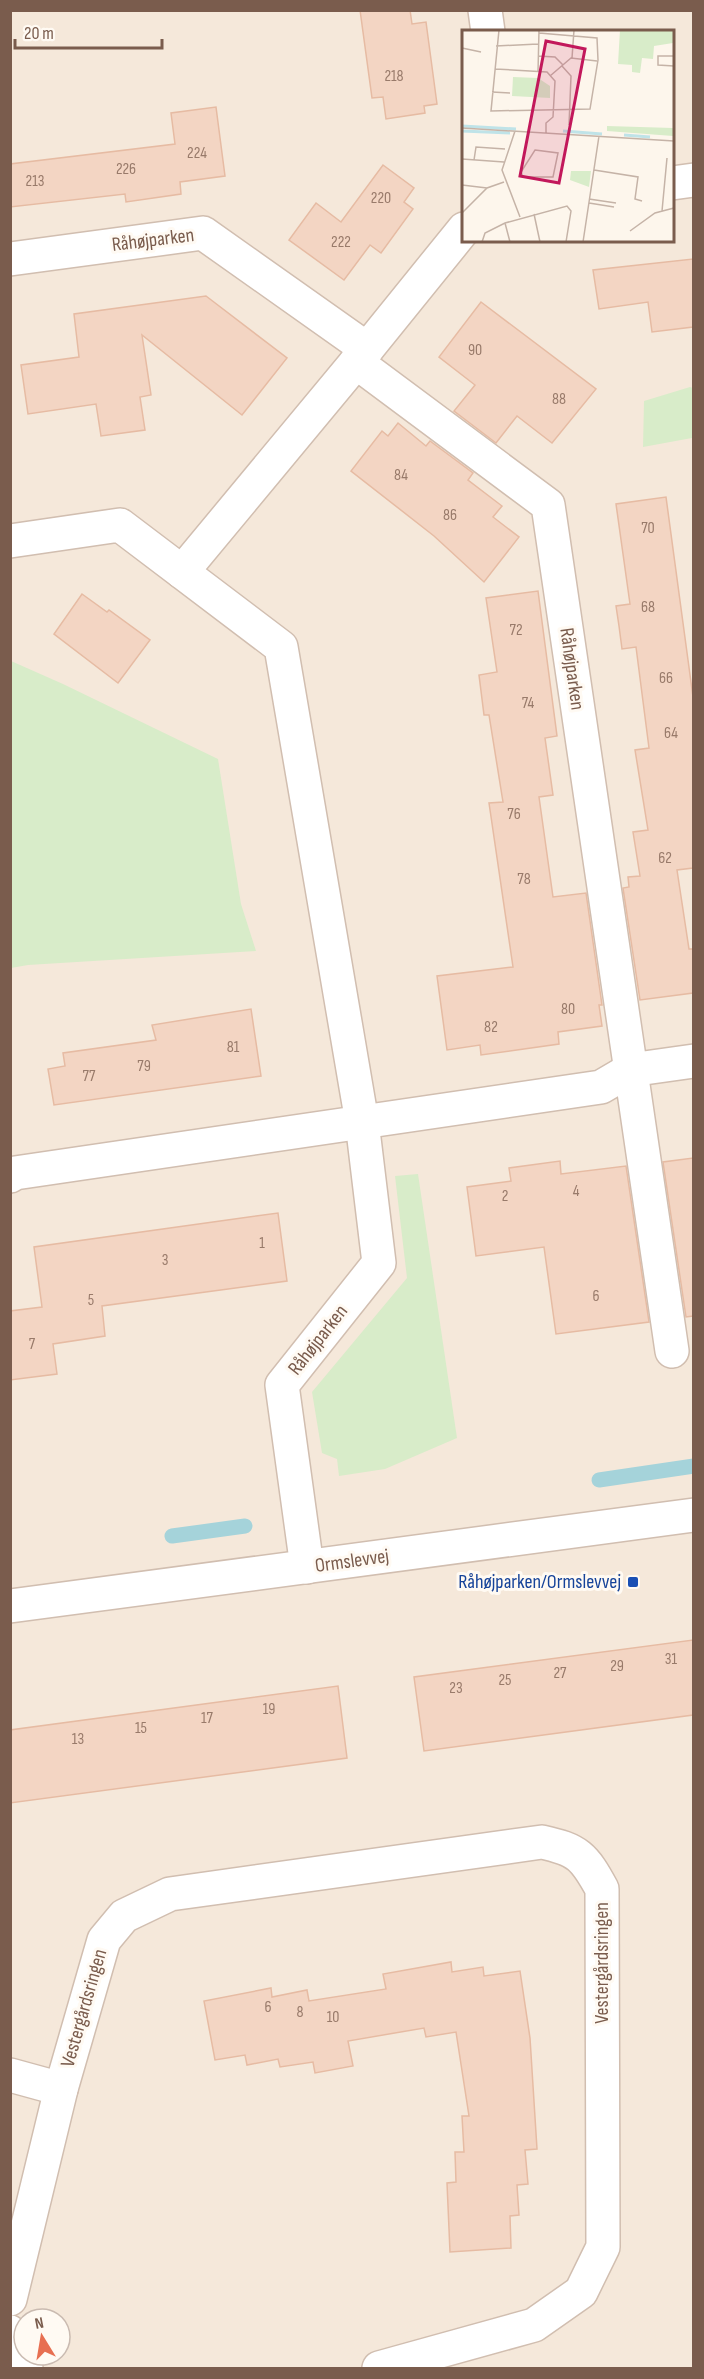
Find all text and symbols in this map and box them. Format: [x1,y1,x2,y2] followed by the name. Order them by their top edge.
[15,12,162,50] scale bar
[24,23,54,44] text: 20 m
[462,30,674,242] inset map
[384,67,404,86] house number: 218
[187,144,207,163] house number: 224
[116,160,136,179] house number: 226
[26,172,44,191] house number: 213
[371,189,391,208] house number: 220
[110,223,196,257] street label: Råhøjparken
[331,233,351,252] house number: 222
[468,341,482,360] house number: 90
[552,390,566,409] house number: 88
[394,466,408,485] house number: 84
[443,506,457,525] house number: 86
[641,519,655,538] house number: 70
[641,598,655,617] house number: 68
[510,621,522,640] house number: 72
[554,626,590,712] street label: Råhøjparken
[659,669,673,688] house number: 66
[522,694,534,713] house number: 74
[664,724,678,743] house number: 64
[507,805,521,824] house number: 76
[658,849,672,868] house number: 62
[517,870,531,889] house number: 78
[561,1000,575,1019] house number: 80
[484,1018,498,1037] house number: 82
[227,1038,240,1057] house number: 81
[137,1057,151,1076] house number: 79
[83,1067,96,1086] house number: 77
[573,1182,580,1201] house number: 4
[502,1187,508,1206] house number: 2
[259,1234,265,1253] house number: 1
[162,1251,168,1270] house number: 3
[592,1287,600,1306] house number: 6
[88,1291,94,1310] house number: 5
[283,1300,353,1380] street label: Råhøjparken
[29,1335,36,1354] house number: 7
[314,1544,390,1578] street label: Ormslevvej
[458,1570,621,1594] place label: Råhøjparken/Ormslevvej
[626,1575,640,1589] marker: Råhøjparken/Ormslevvej
[665,1650,678,1669] house number: 31
[610,1657,624,1676] house number: 29
[553,1664,567,1683] house number: 27
[498,1671,512,1690] house number: 25
[449,1679,463,1698] house number: 23
[263,1700,275,1719] house number: 19
[201,1709,214,1728] house number: 17
[135,1719,147,1738] house number: 15
[72,1730,84,1749] house number: 13
[590,1902,614,2024] street label: Vestergårdsringen
[56,1946,112,2070] street label: Vestergårdsringen
[264,1998,272,2017] house number: 6
[296,2003,304,2022] house number: 8
[327,2008,339,2027] house number: 10
[12,2307,72,2367] north arrow
[33,2314,45,2334] text: N

